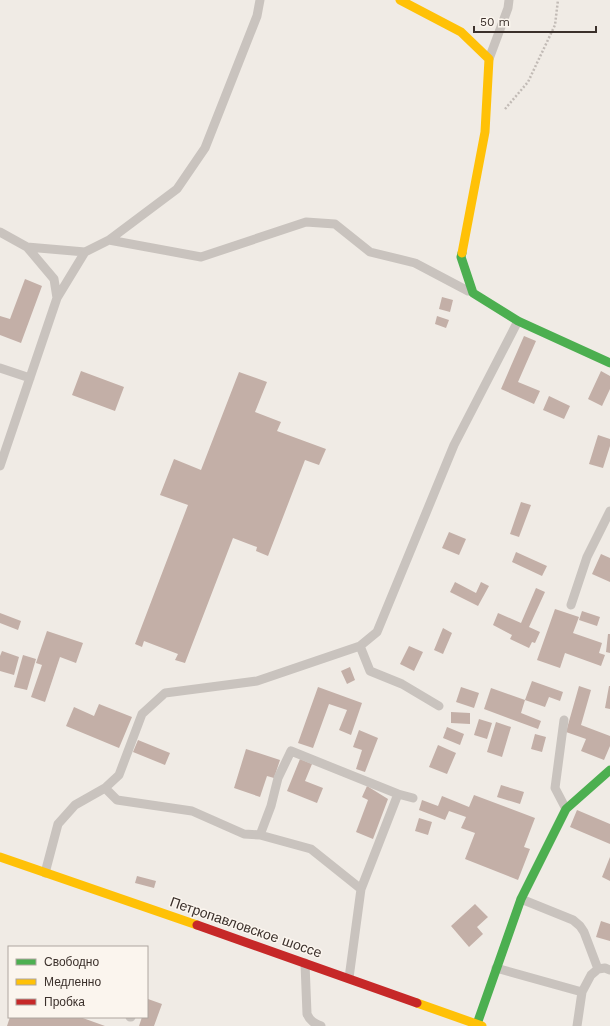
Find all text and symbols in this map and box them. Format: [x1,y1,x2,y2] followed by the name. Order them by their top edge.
[474,8,596,34] scale bar
[480,15,510,29] text: 50 m
[168,893,324,961] street label: Петропавловское шоссе
[8,946,148,1018] legend
[44,955,99,969] text: Свободно
[44,975,101,989] text: Медленно
[44,995,85,1009] text: Пробка

